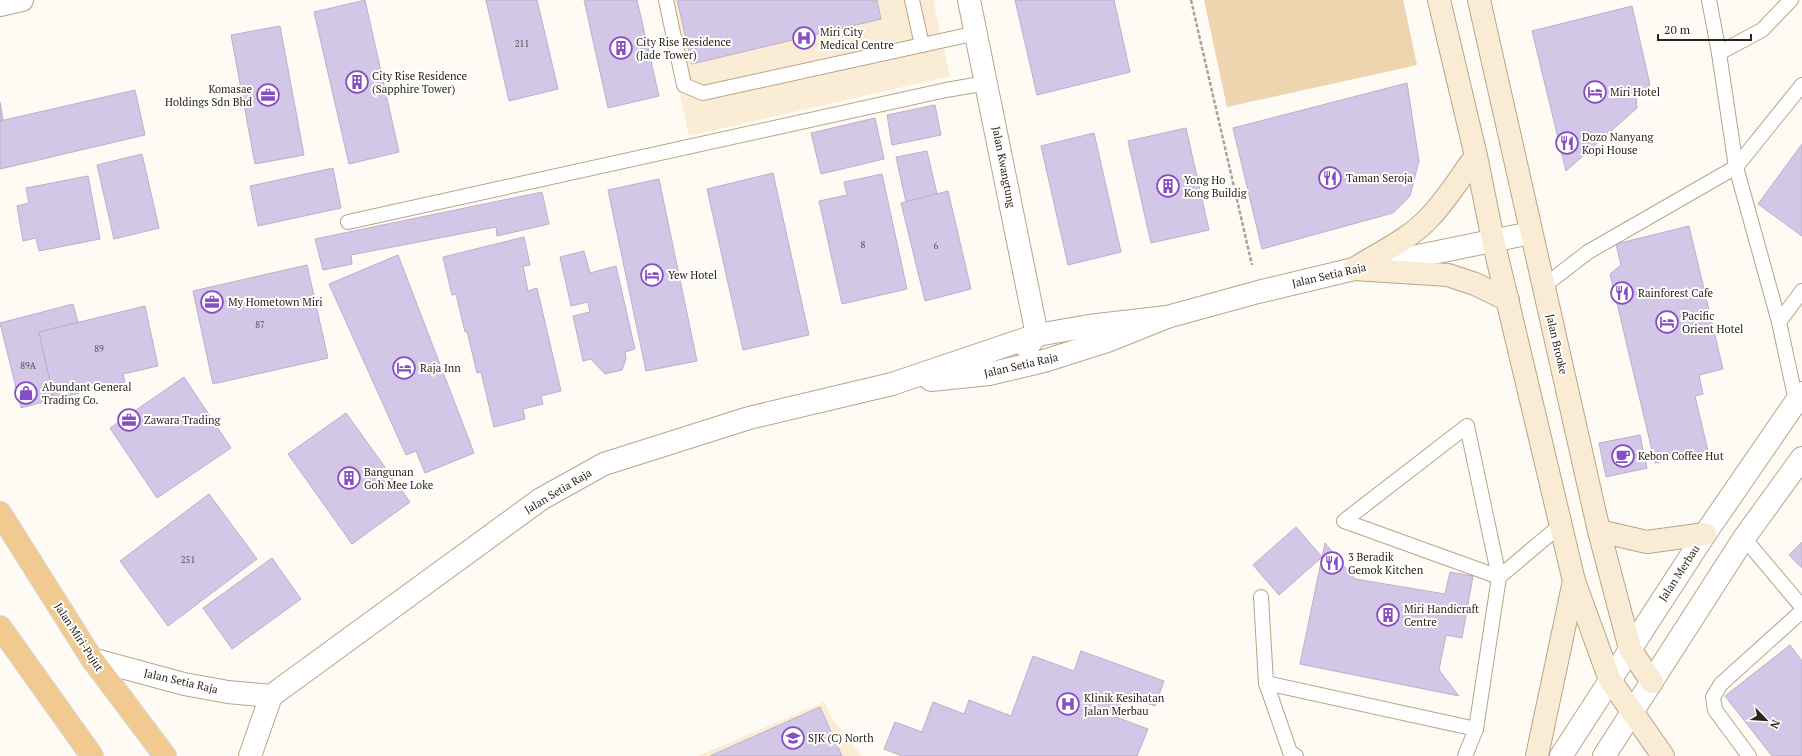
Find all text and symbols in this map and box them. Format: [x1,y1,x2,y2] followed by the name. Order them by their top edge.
[1658,16,1751,42] scale bar
[1664,22,1691,37] text: 20 m
[791,25,817,51] hospital icon: Miri City Medical Centre
[820,25,894,52] place label: Miri City Medical Centre
[608,35,634,61] building icon: City Rise Residence (Jade Tower)
[636,35,731,62] place label: City Rise Residence (Jade Tower)
[515,38,529,50] house number: 211
[344,69,370,95] building icon: City Rise Residence (Sapphire Tower)
[372,69,467,96] place label: City Rise Residence (Sapphire Tower)
[1582,79,1608,105] hotel icon: Miri Hotel
[165,82,252,109] place label: Komasae Holdings Sdn Bhd
[255,82,281,108] office icon: Komasae Holdings Sdn Bhd
[1610,85,1660,99] place label: Miri Hotel
[989,125,1019,209] street label: Jalan Kwangtung
[1554,130,1580,156] restaurant icon: Dozo Nanyang Kopi House
[1582,130,1654,157] place label: Dozo Nanyang Kopi House
[1317,165,1343,191] restaurant icon: Taman Seroja
[1346,171,1413,185] place label: Taman Seroja
[1155,173,1181,199] building icon: Yong Ho Kong Buildig
[1184,173,1247,200] place label: Yong Ho Kong Buildig
[861,239,866,251] house number: 8
[934,240,939,252] house number: 6
[1291,260,1368,290] street label: Jalan Setia Raja
[639,262,665,288] hotel icon: Yew Hotel
[668,268,717,282] place label: Yew Hotel
[1609,280,1635,306] restaurant icon: Rainforest Cafe
[1638,286,1714,300] place label: Rainforest Cafe
[199,289,225,315] office icon: My Hometown Miri
[228,295,323,309] place label: My Hometown Miri
[1654,309,1680,335] hotel icon: Pacific Orient Hotel
[1682,309,1743,336] place label: Pacific Orient Hotel
[1543,312,1571,376] street label: Jalan Brooke
[255,319,265,331] house number: 87
[94,343,104,355] house number: 89
[983,350,1060,380] street label: Jalan Setia Raja
[391,355,417,381] hotel icon: Raja Inn
[20,360,37,372] house number: 89A
[420,361,461,375] place label: Raja Inn
[13,380,39,406] shop icon: Abundant General Trading Co.
[42,380,132,407] place label: Abundant General Trading Co.
[116,407,142,433] office icon: Zawara Trading
[144,413,220,427] place label: Zawara Trading
[1610,443,1636,469] cafe icon: Kebon Coffee Hut
[1638,449,1724,463] place label: Kebon Coffee Hut
[336,465,362,491] building icon: Bangunan Goh Mee Loke
[364,465,434,492] place label: Bangunan Goh Mee Loke
[522,465,594,516] street label: Jalan Setia Raja
[1656,542,1703,604] street label: Jalan Merbau
[1319,550,1345,576] restaurant icon: 3 Beradik Gemok Kitchen
[1348,550,1424,577] place label: 3 Beradik Gemok Kitchen
[181,554,195,566] house number: 251
[52,600,106,674] street label: Jalan Miri-Pujut
[1375,602,1401,628] building icon: Miri Handicraft Centre
[1404,602,1479,629] place label: Miri Handicraft Centre
[143,666,220,696] street label: Jalan Setia Raja
[1055,691,1081,717] hospital icon: Klinik Kesihatan Jalan Merbau
[1084,691,1165,718] place label: Klinik Kesihatan Jalan Merbau
[1746,700,1786,740] north arrow
[1767,717,1783,732] text: N
[780,725,806,751] school or university icon: SJK (C) North
[808,731,874,745] place label: SJK (C) North

